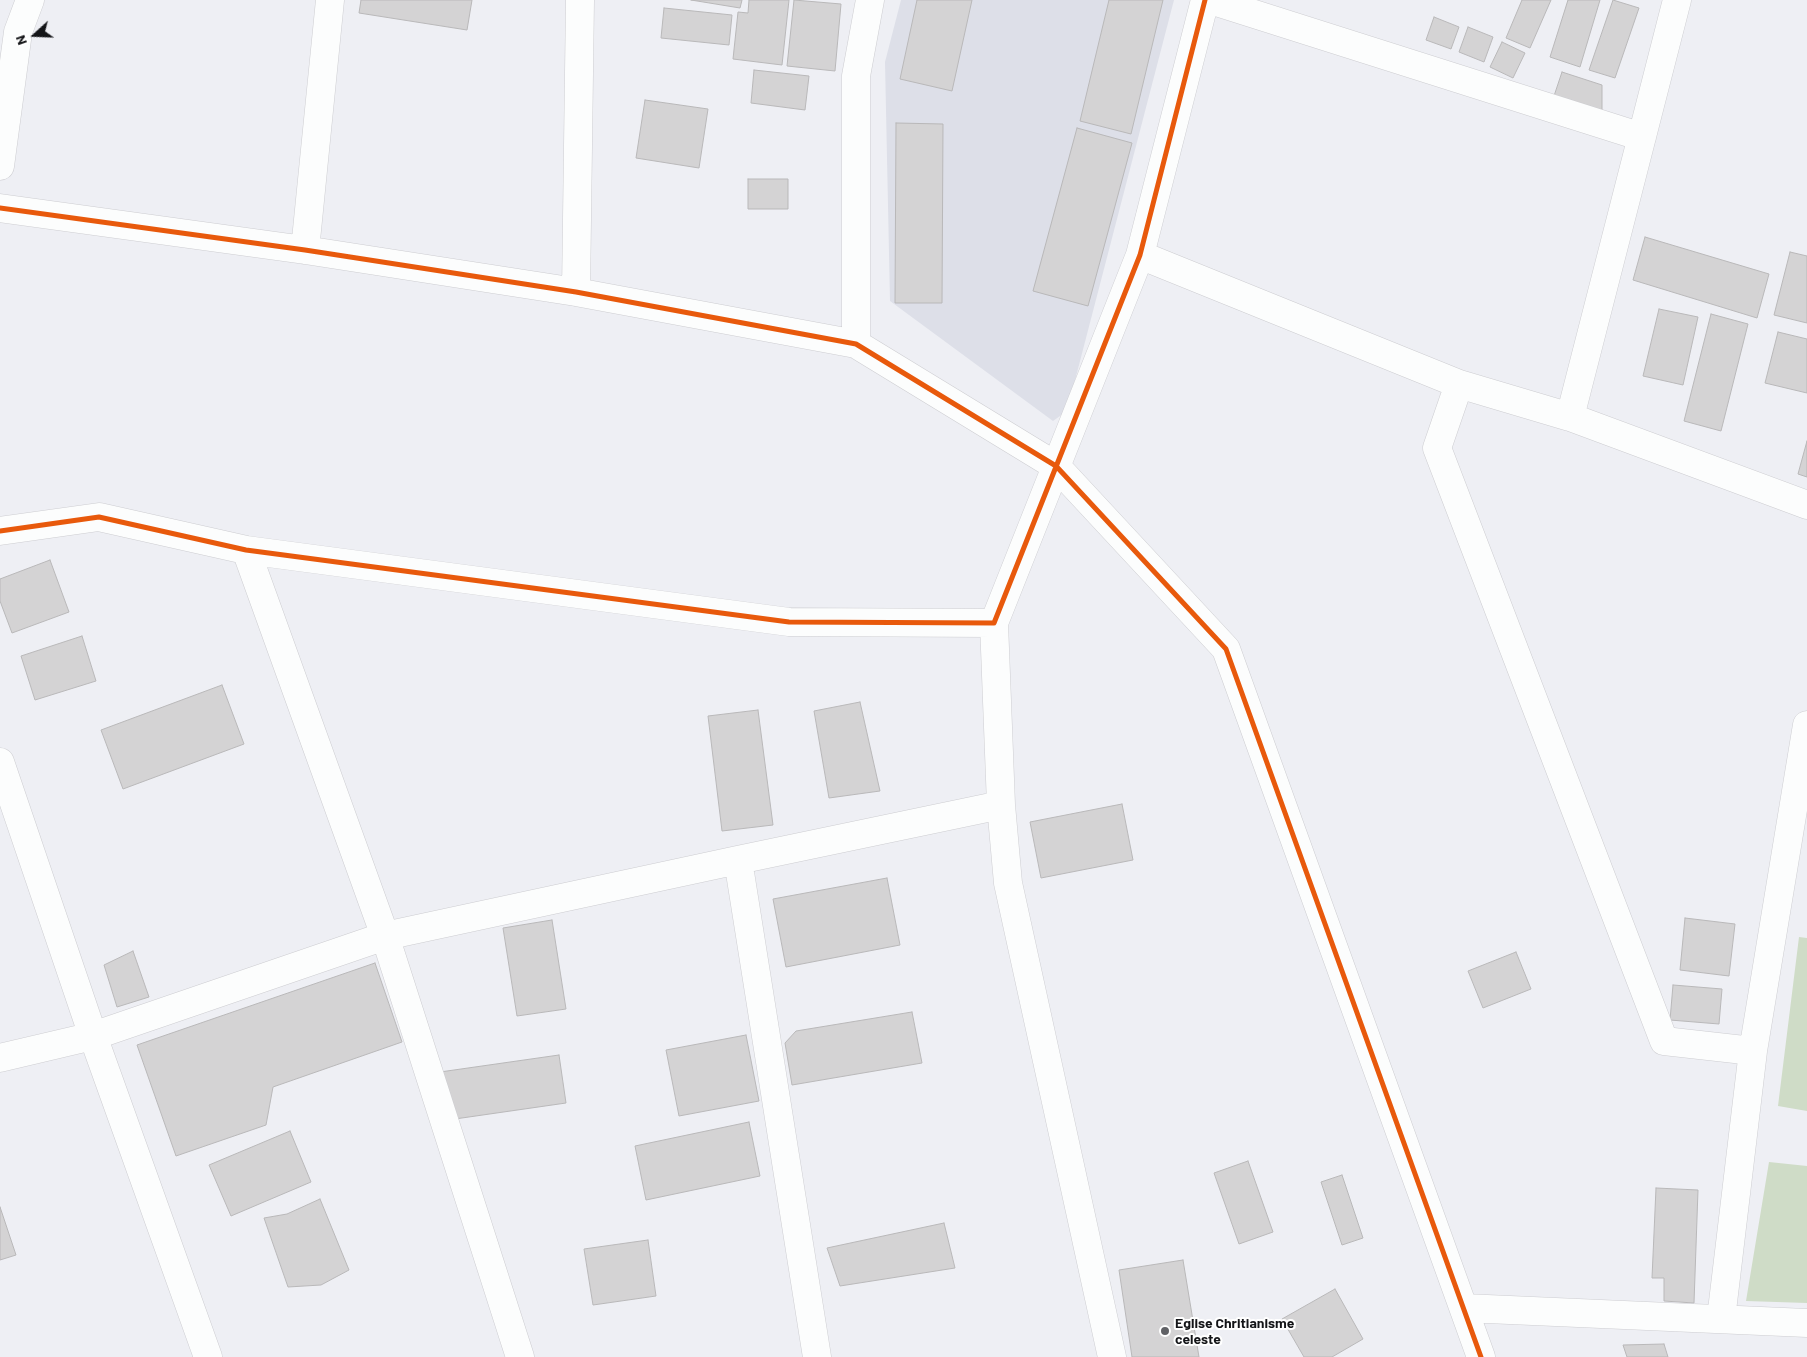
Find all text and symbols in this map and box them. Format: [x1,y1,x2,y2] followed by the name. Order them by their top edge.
[10,10,60,60] north arrow
[11,33,30,48] text: N
[1175,1315,1294,1348] place label: Eglise Chritianisme celeste
[1159,1325,1171,1337] marker: Eglise Chritianisme celeste

